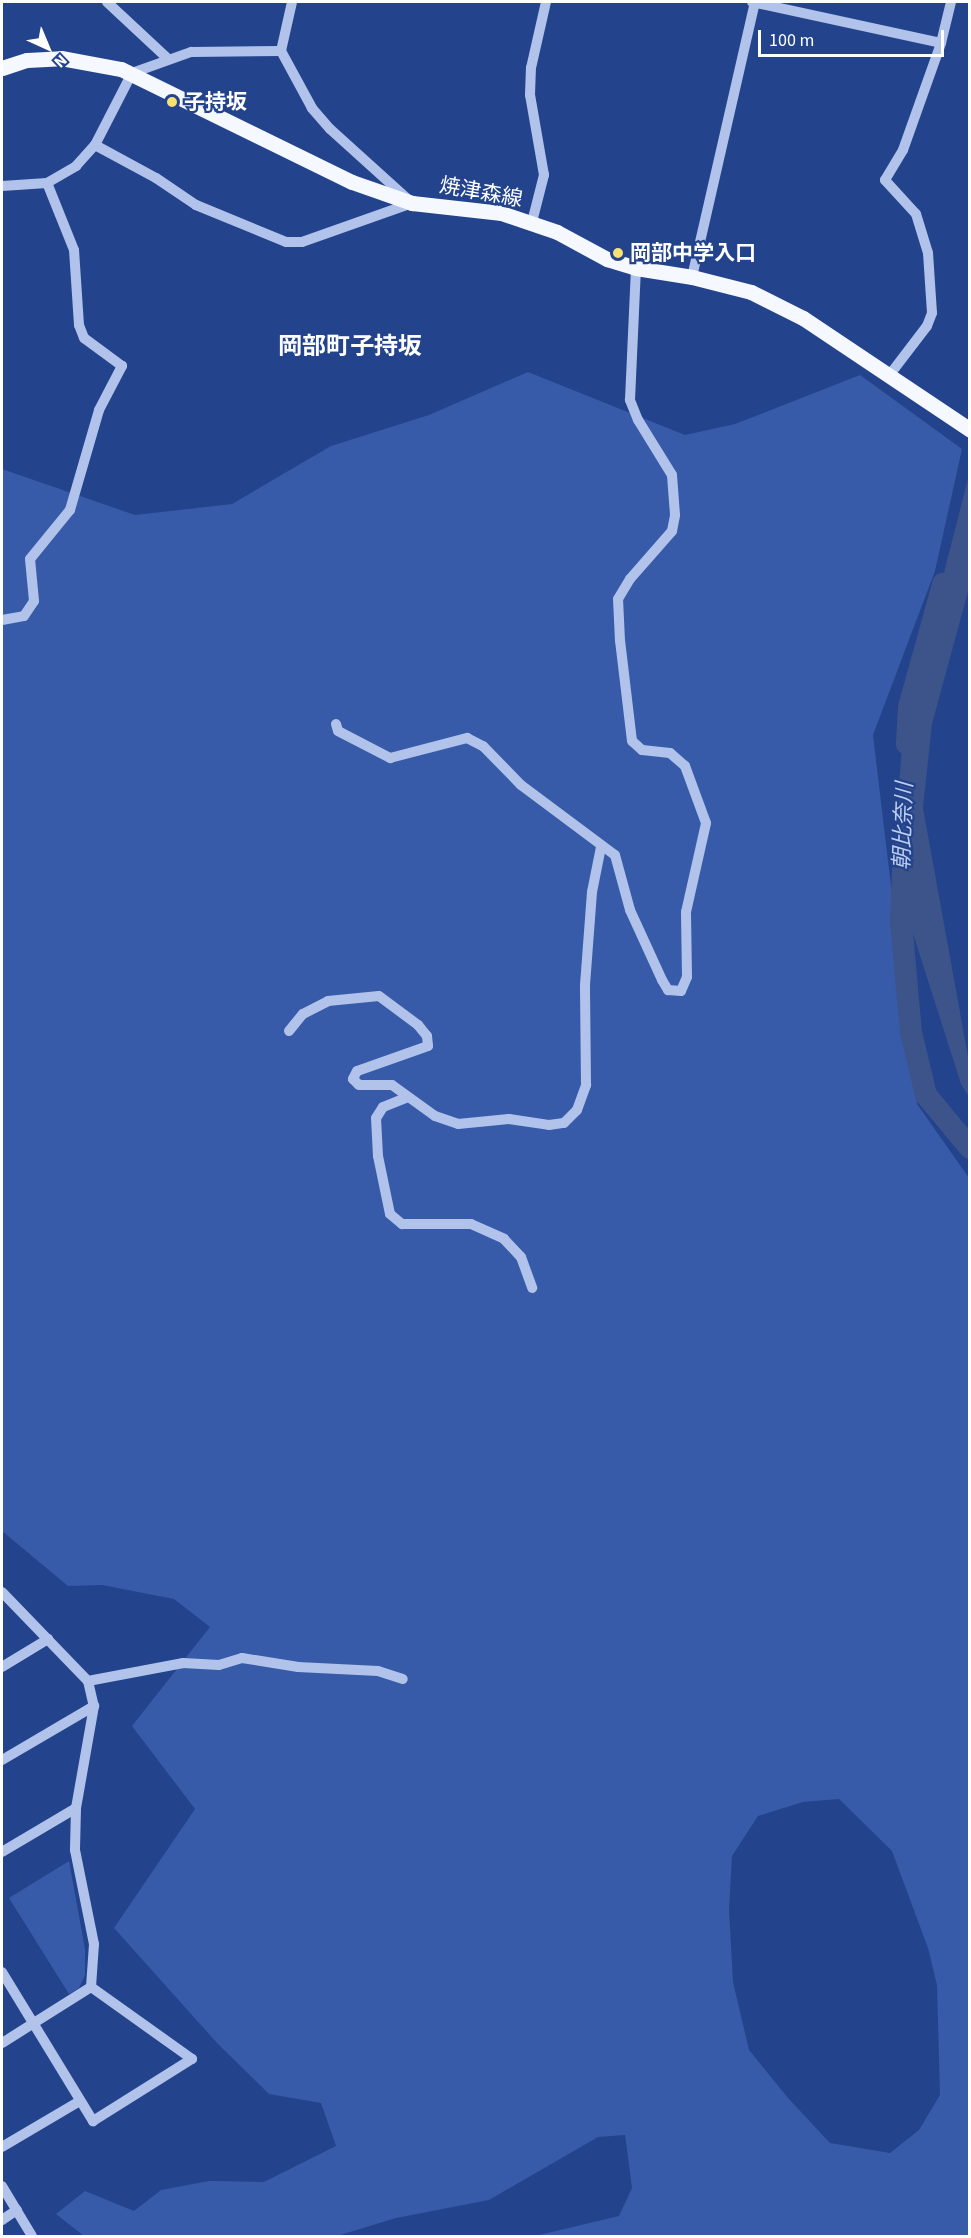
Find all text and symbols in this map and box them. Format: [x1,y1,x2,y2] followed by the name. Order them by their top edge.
[18,18,78,78] north arrow
[761,18,947,56] scale bar
[769,28,814,53] text: 100 m
[49,49,72,73] text: N
[184,89,247,115] place label: 子持坂
[165,95,179,109] marker: 子持坂
[437,172,525,212] street label: 焼津森線
[630,240,756,266] place label: 岡部中学入口
[611,246,625,260] marker: 岡部中学入口
[278,333,422,361] district label: 岡部町子持坂
[889,782,919,870] water label: 朝比奈川

